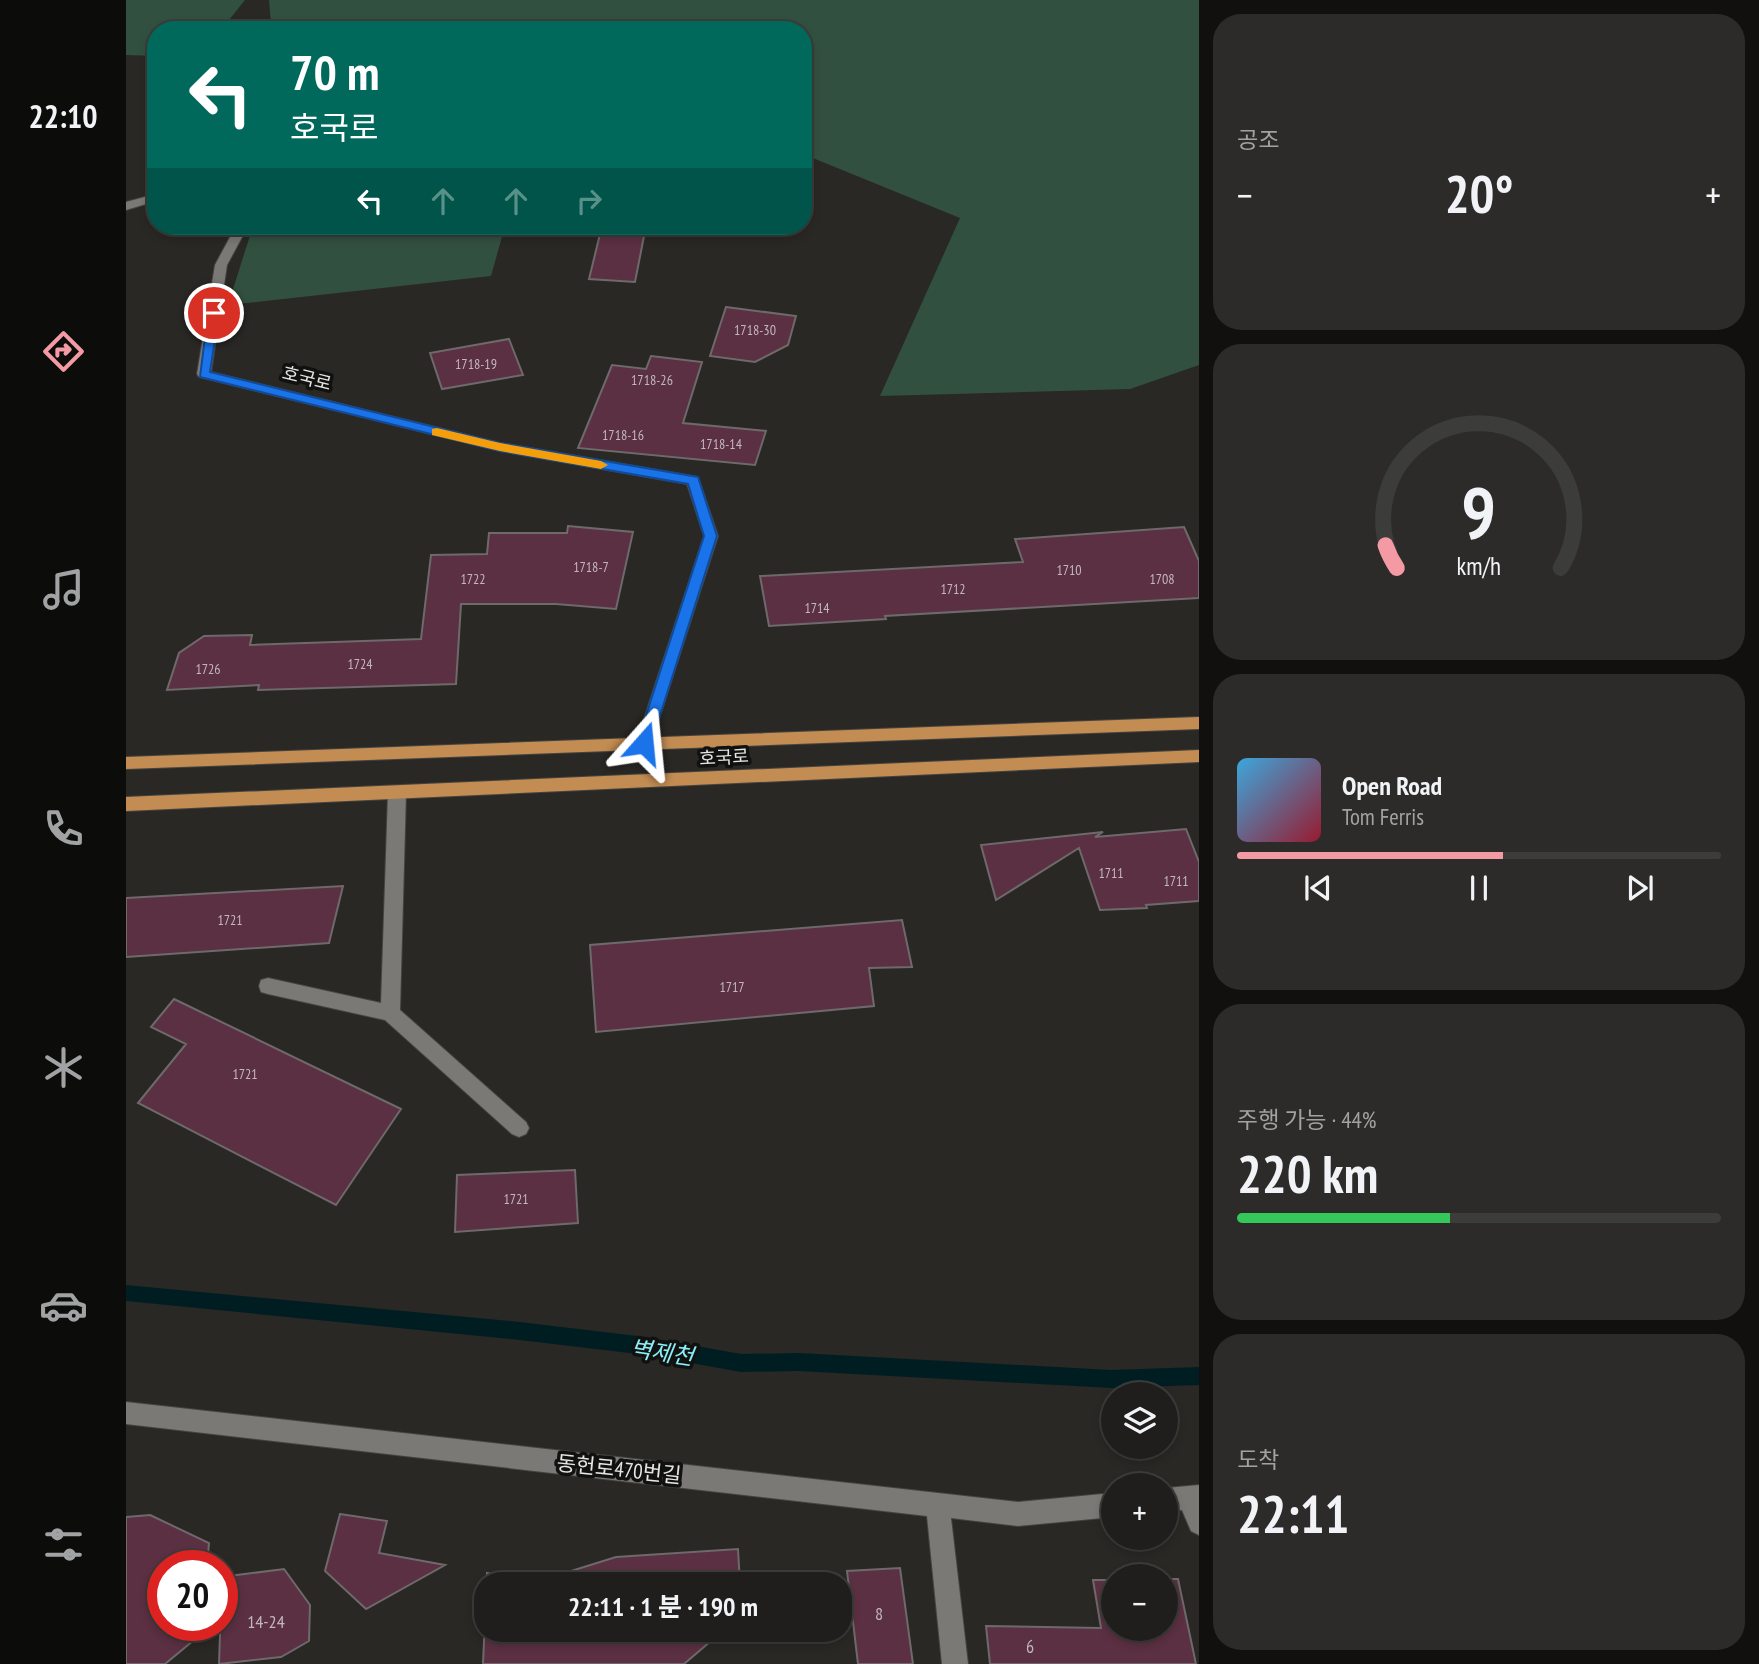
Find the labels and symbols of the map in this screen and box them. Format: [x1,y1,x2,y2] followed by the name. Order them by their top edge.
[184,283,244,343] pin
[734,321,776,339] house number: 1718-30
[455,355,497,373] house number: 1718-19
[280,361,334,395] street label: 호국로
[631,371,673,389] house number: 1718-26
[602,426,644,444] house number: 1718-16
[700,435,743,453] house number: 1718-14
[573,558,609,576] house number: 1718-7
[1056,561,1082,579] house number: 1710
[460,570,486,588] house number: 1722
[1149,570,1175,588] house number: 1708
[940,580,966,598] house number: 1712
[804,599,830,617] house number: 1714
[347,655,373,673] house number: 1724
[195,660,221,678] house number: 1726
[607,706,681,780] position arrow
[699,744,749,770] street label: 호국로
[1098,864,1124,882] house number: 1711
[1163,872,1189,890] house number: 1711
[217,911,243,929] house number: 1721
[719,978,745,996] house number: 1717
[232,1065,258,1083] house number: 1721
[503,1190,529,1208] house number: 1721
[629,1333,698,1371] water label: 벽제천
[555,1449,683,1489] street label: 동헌로470번길
[147,1550,238,1641] speed limit sign: 20
[875,1602,883,1625] house number: 8
[247,1610,285,1633] house number: 14-24
[1026,1635,1034,1658] house number: 6

